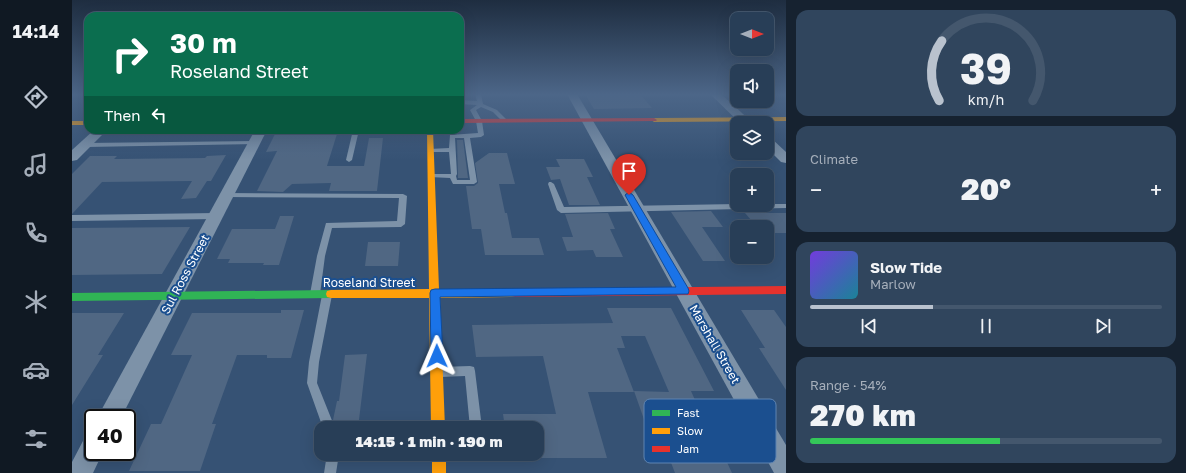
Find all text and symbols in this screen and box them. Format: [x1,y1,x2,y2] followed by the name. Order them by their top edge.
[730,12,774,56] north arrow
[730,12,774,264] map controls
[13,20,59,42] text: 14:14
[170,26,237,59] text: 30 m
[104,28,156,80] icon: right
[960,43,1012,93] text: 39
[170,60,309,82] text: Roseland Street
[730,64,774,108] button: sound
[22,83,50,111] icon: directions
[968,90,1004,107] text: km/h
[148,104,170,126] icon: left
[104,106,140,124] text: Then
[730,116,774,160] button: layers
[22,151,50,179] icon: music
[810,151,858,167] text: Climate
[612,154,646,195] pin
[618,160,640,182] icon: arrive
[730,168,774,212] button: +
[961,171,1011,207] text: 20°
[810,176,822,203] text: −
[1150,176,1162,203] text: +
[22,219,50,247] icon: phone
[730,220,774,264] button: −
[158,231,212,316] street label: Sul Ross Street
[870,258,942,276] text: Slow Tide
[323,275,415,290] street label: Roseland Street
[870,276,916,292] text: Marlow
[22,288,50,316] icon: climate
[686,302,744,386] street label: Marshall Street
[858,315,880,337] icon: previous
[975,315,997,337] icon: pause
[1092,315,1114,337] icon: next
[416,335,458,377] position arrow
[22,356,50,384] icon: car
[810,377,886,393] text: Range · 54%
[810,397,916,433] text: 270 km
[644,399,776,463] legend
[677,406,700,419] text: Fast
[84,409,136,461] speed limit sign: 40
[677,424,703,437] text: Slow
[22,425,50,453] icon: filters
[355,432,503,450] text: 14:15 · 1 min · 190 m
[677,442,699,455] text: Jam

